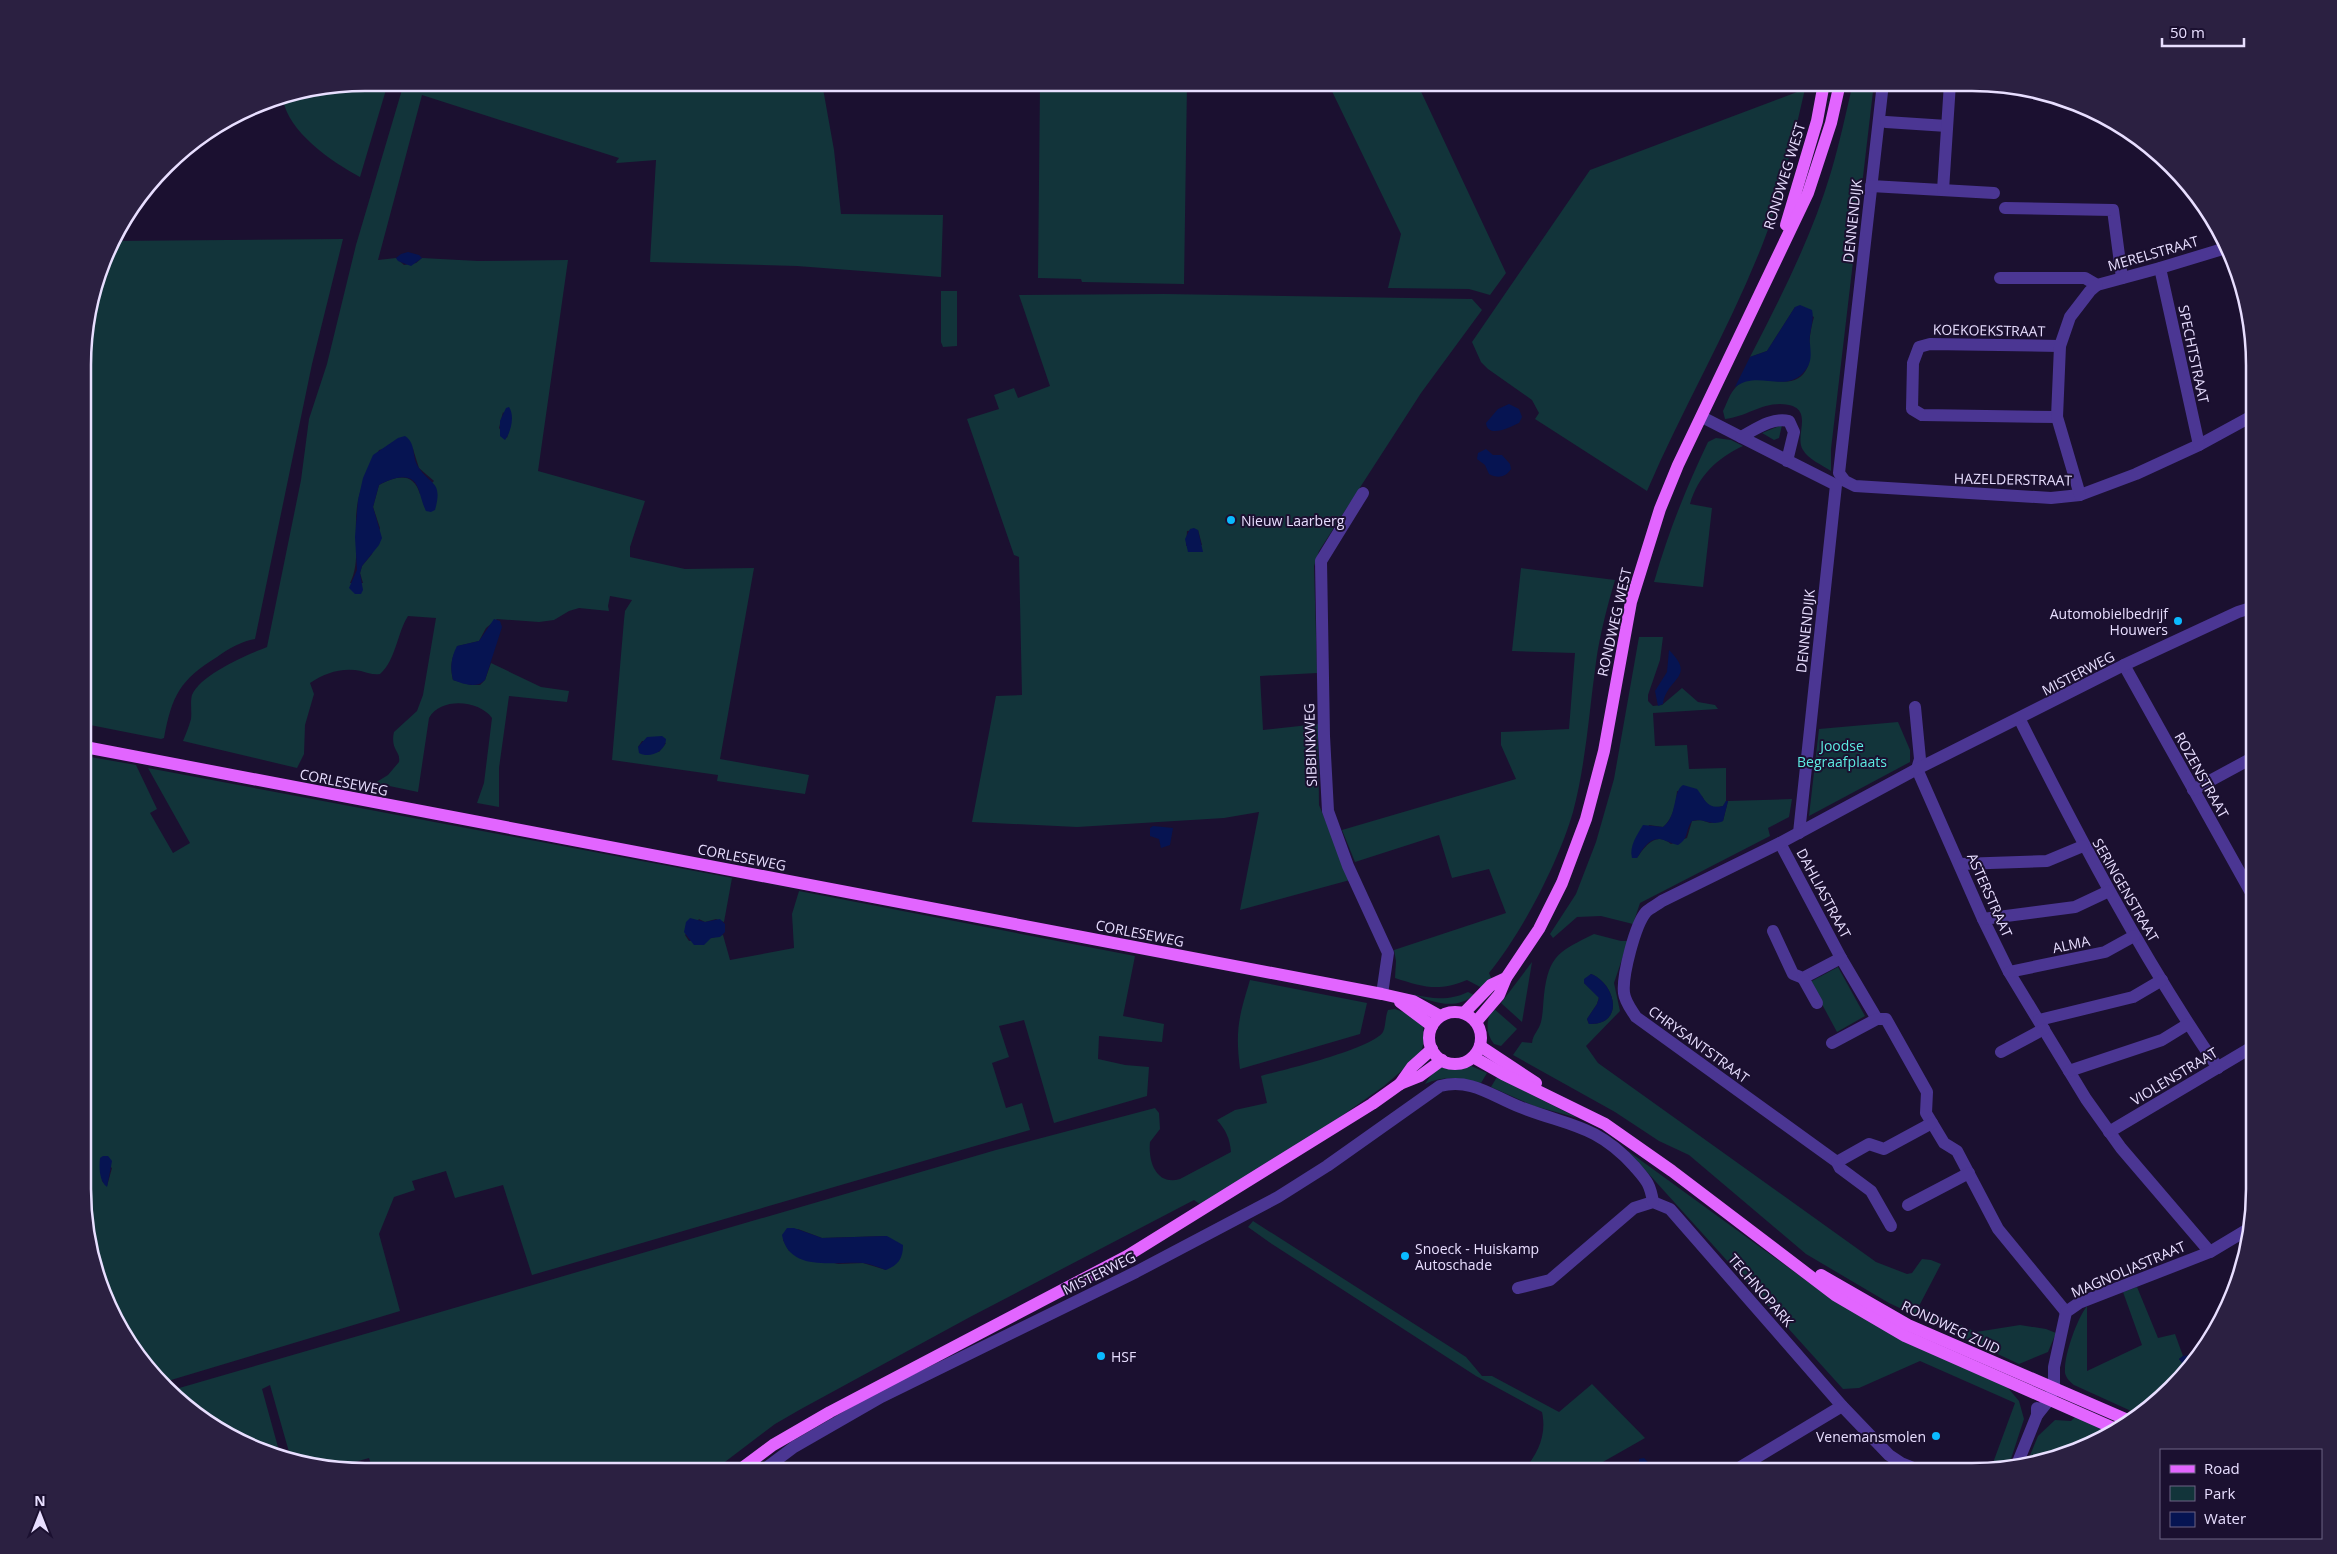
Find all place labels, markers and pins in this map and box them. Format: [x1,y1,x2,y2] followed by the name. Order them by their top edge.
[1241,511,1345,530] place label: Nieuw Laarberg
[1225,514,1237,526] marker: Nieuw Laarberg
[2050,604,2169,639] place label: Automobielbedrijf Houwers
[2172,615,2184,627] marker: Automobielbedrijf Houwers
[1415,1239,1539,1274] place label: Snoeck - Huiskamp Autoschade
[1399,1250,1411,1262] marker: Snoeck - Huiskamp Autoschade
[1111,1347,1136,1366] place label: HSF
[1095,1350,1107,1362] marker: HSF
[1816,1427,1926,1446] place label: Venemansmolen
[1930,1430,1942,1442] marker: Venemansmolen

